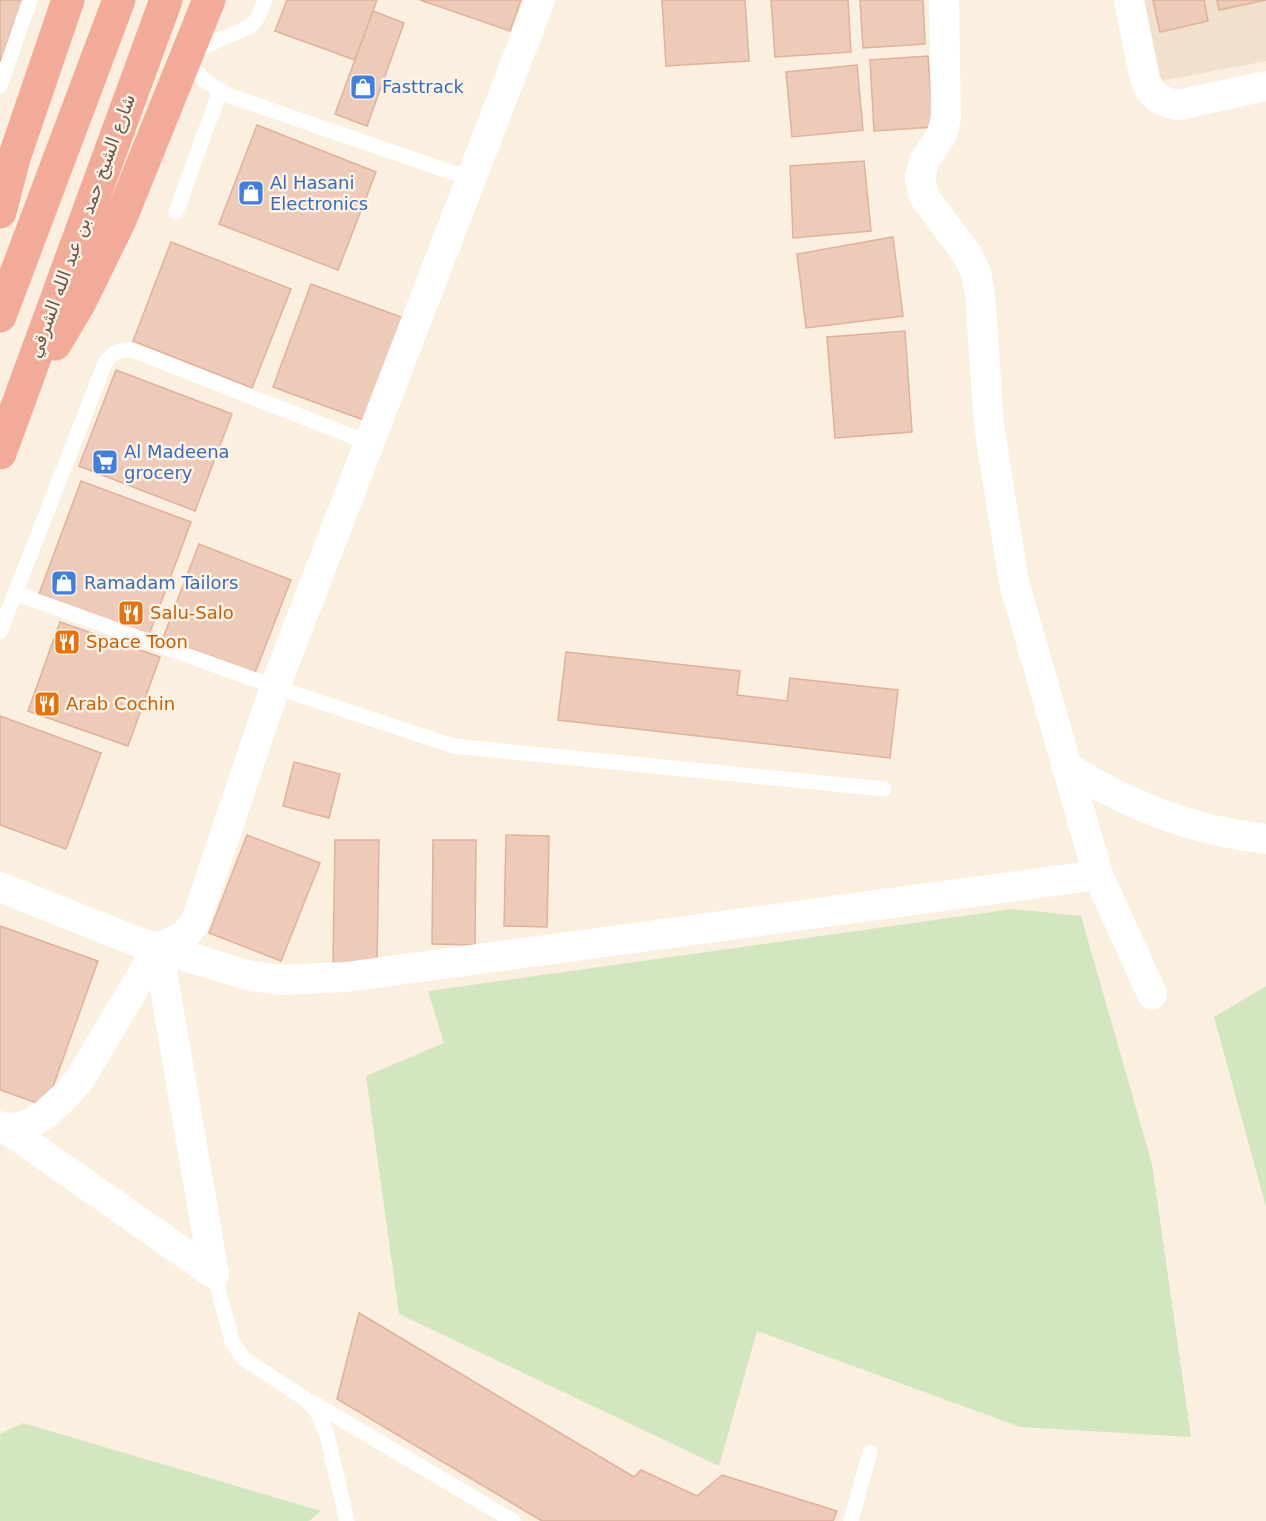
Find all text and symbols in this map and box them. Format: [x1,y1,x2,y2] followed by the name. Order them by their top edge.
[348,72,378,102] shop icon: Fasttrack
[382,76,465,97] place label: Fasttrack
[24,91,140,361] street label: شارع الشيخ حمد بن عبد الله الشرقي
[270,172,368,214] place label: Al Hasani Electronics
[236,178,266,208] shop icon: Al Hasani Electronics
[124,441,230,483] place label: Al Madeena grocery
[90,447,120,477] supermarket icon: Al Madeena grocery
[49,568,79,598] shop icon: Ramadam Tailors
[84,572,238,593] place label: Ramadam Tailors
[116,598,146,628] restaurant icon: Salu-Salo
[150,602,234,623] place label: Salu-Salo
[52,627,82,657] restaurant icon: Space Toon
[86,631,188,652] place label: Space Toon
[32,689,62,719] restaurant icon: Arab Cochin
[66,693,175,714] place label: Arab Cochin

